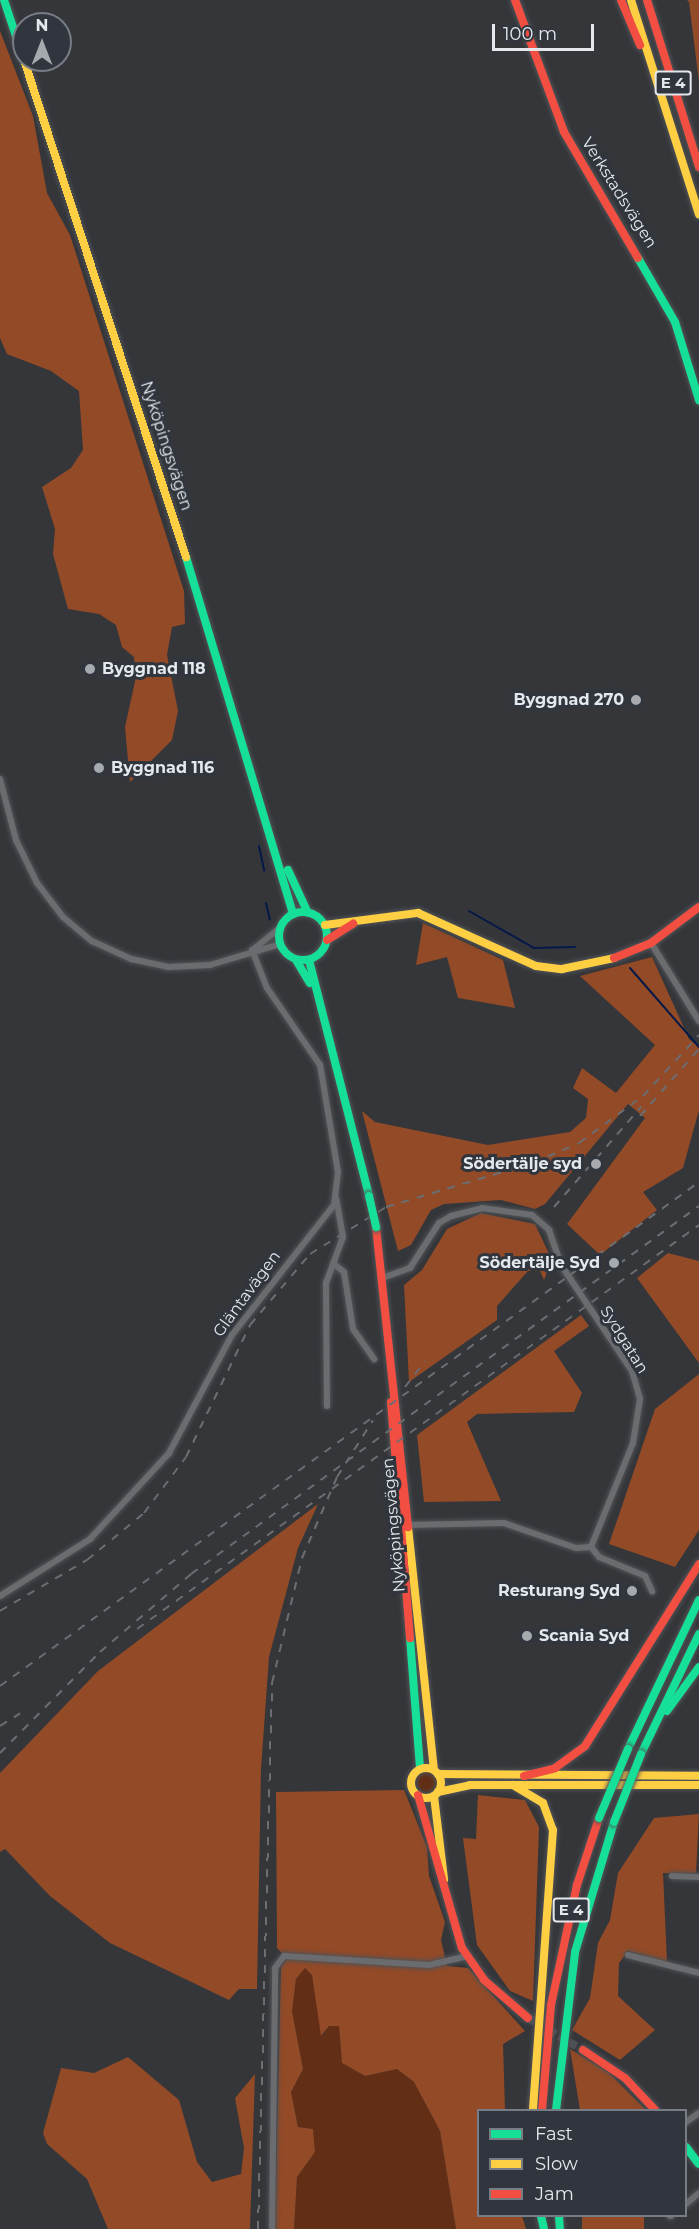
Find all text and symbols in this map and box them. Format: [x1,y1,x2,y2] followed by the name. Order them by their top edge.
[12,12,72,72] north arrow
[495,12,597,50] scale bar
[36,16,48,35] text: N
[503,23,557,45] text: 100 m
[654,71,692,95] road number: E 4
[577,134,661,252] street label: Verkstadsvägen
[136,379,196,513] street label: Nyköpingsvägen
[102,659,206,679] place label: Byggnad 118
[83,662,97,676] marker: Byggnad 118
[514,690,624,710] place label: Byggnad 270
[629,693,643,707] marker: Byggnad 270
[111,758,214,778] place label: Byggnad 116
[92,761,106,775] marker: Byggnad 116
[463,1154,582,1174] place label: Södertälje syd
[587,1155,605,1173] marker: Södertälje syd
[209,1247,285,1341] street label: Gläntavägen
[480,1253,600,1273] place label: Södertälje Syd
[605,1254,623,1272] marker: Södertälje Syd
[596,1303,652,1377] street label: Sydgatan
[379,1457,409,1593] street label: Nyköpingsvägen
[498,1581,620,1601] place label: Resturang Syd
[625,1584,639,1598] marker: Resturang Syd
[539,1626,629,1646] place label: Scania Syd
[520,1629,534,1643] marker: Scania Syd
[552,1898,590,1922] road number: E 4
[477,2109,687,2217] legend
[535,2123,573,2145] text: Fast
[535,2153,578,2175] text: Slow
[535,2183,574,2205] text: Jam

